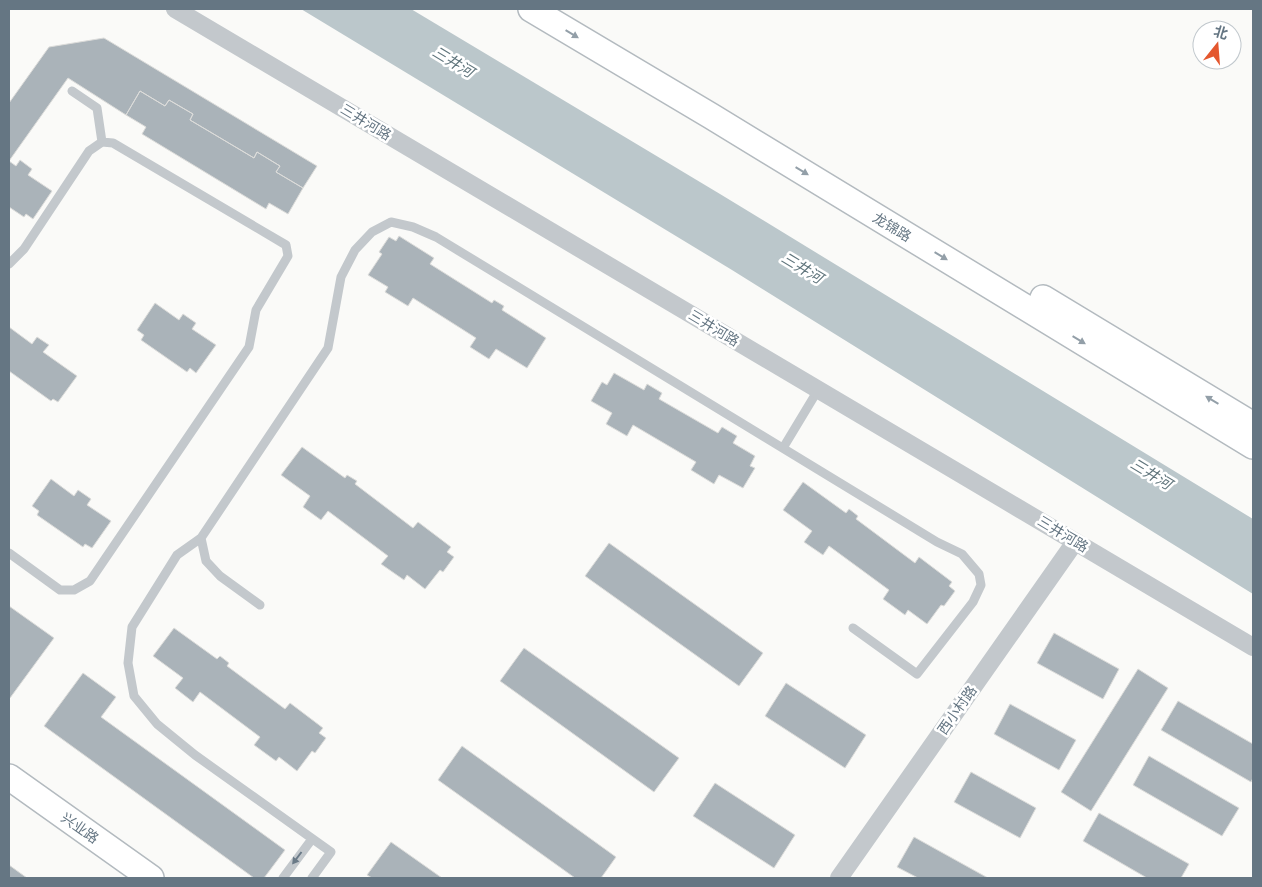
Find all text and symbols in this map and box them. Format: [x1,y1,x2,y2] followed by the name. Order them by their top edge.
[1192,20,1242,70] north arrow
[1211,20,1231,44] text: 北
[566,29,579,38] one-way arrow
[428,40,481,85] water label: 三井河
[337,98,396,145] street label: 三井河路
[795,167,808,176] one-way arrow
[869,207,916,246] street label: 龙锦路
[777,246,830,291] water label: 三井河
[934,251,947,260] one-way arrow
[685,304,744,351] street label: 三井河路
[1073,336,1086,345] one-way arrow
[1205,395,1218,404] one-way arrow
[1126,452,1179,497] water label: 三井河
[1034,510,1093,557] street label: 三井河路
[932,681,981,739] street label: 西小村路
[57,807,104,848] street label: 兴业路
[292,851,303,864] one-way arrow

